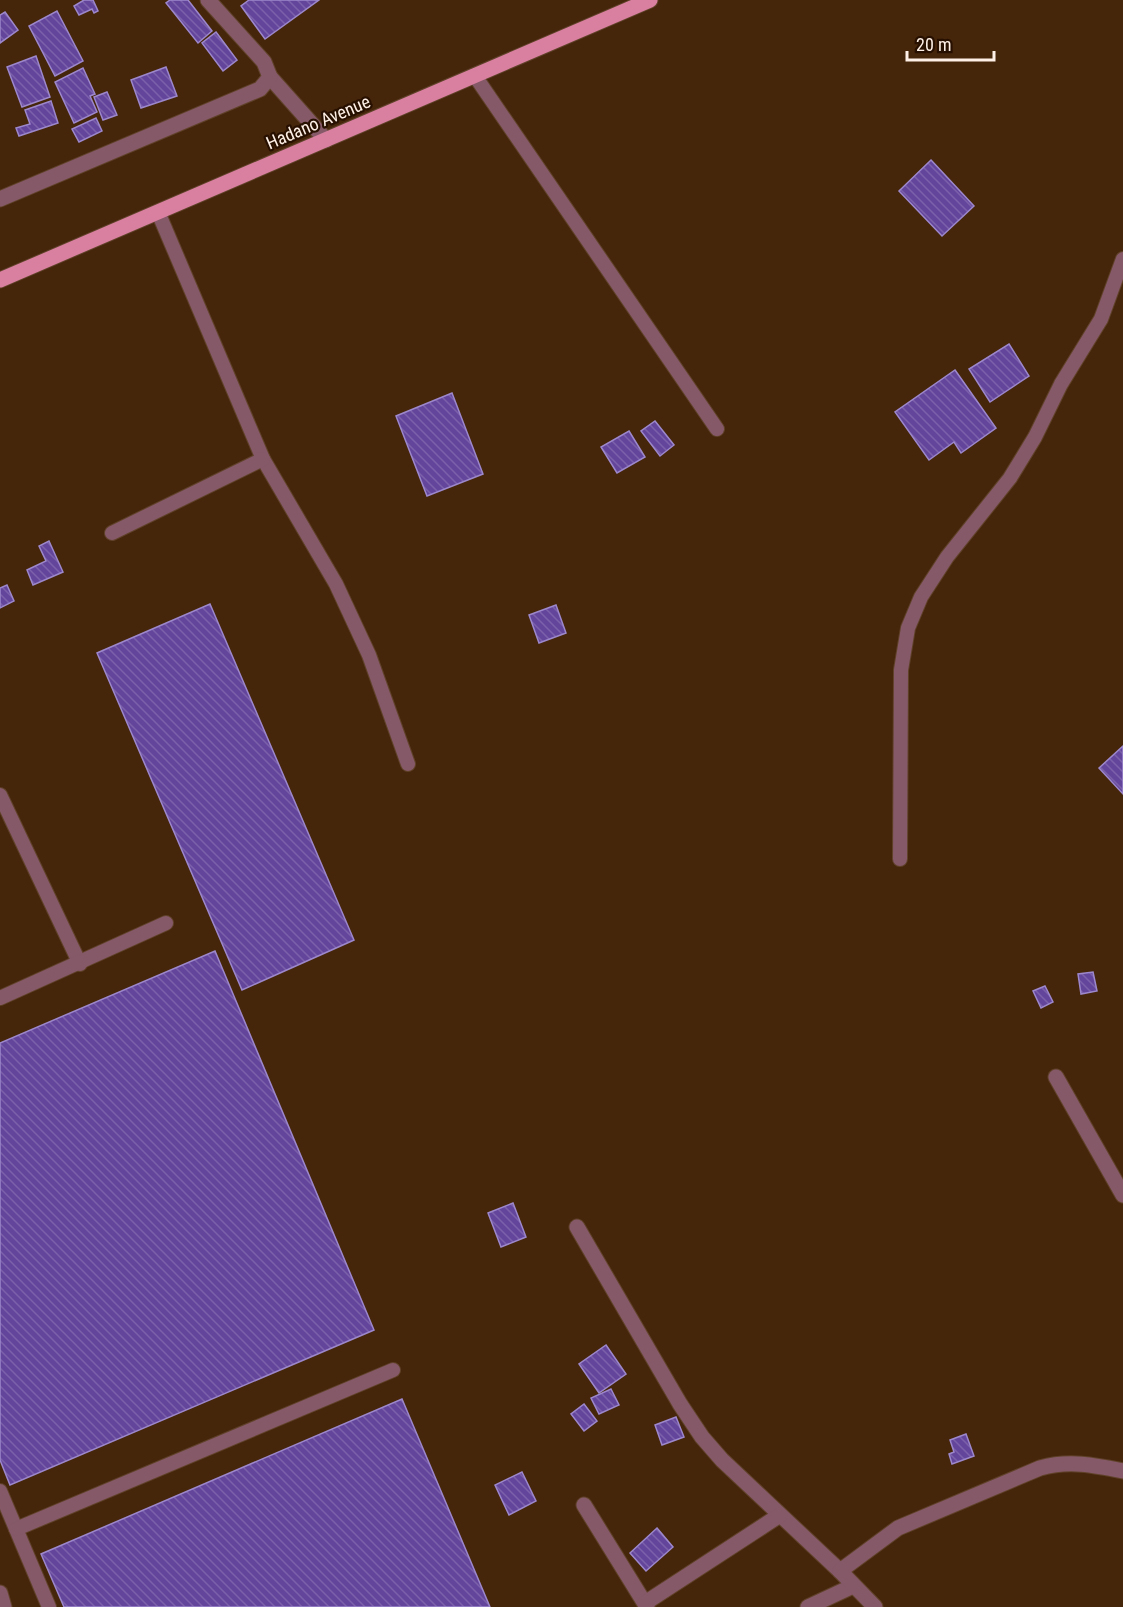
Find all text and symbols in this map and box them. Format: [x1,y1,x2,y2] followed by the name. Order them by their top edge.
[907,24,994,62] scale bar
[916,34,951,55] text: 20 m
[263,91,373,153] street label: Hadano Avenue

